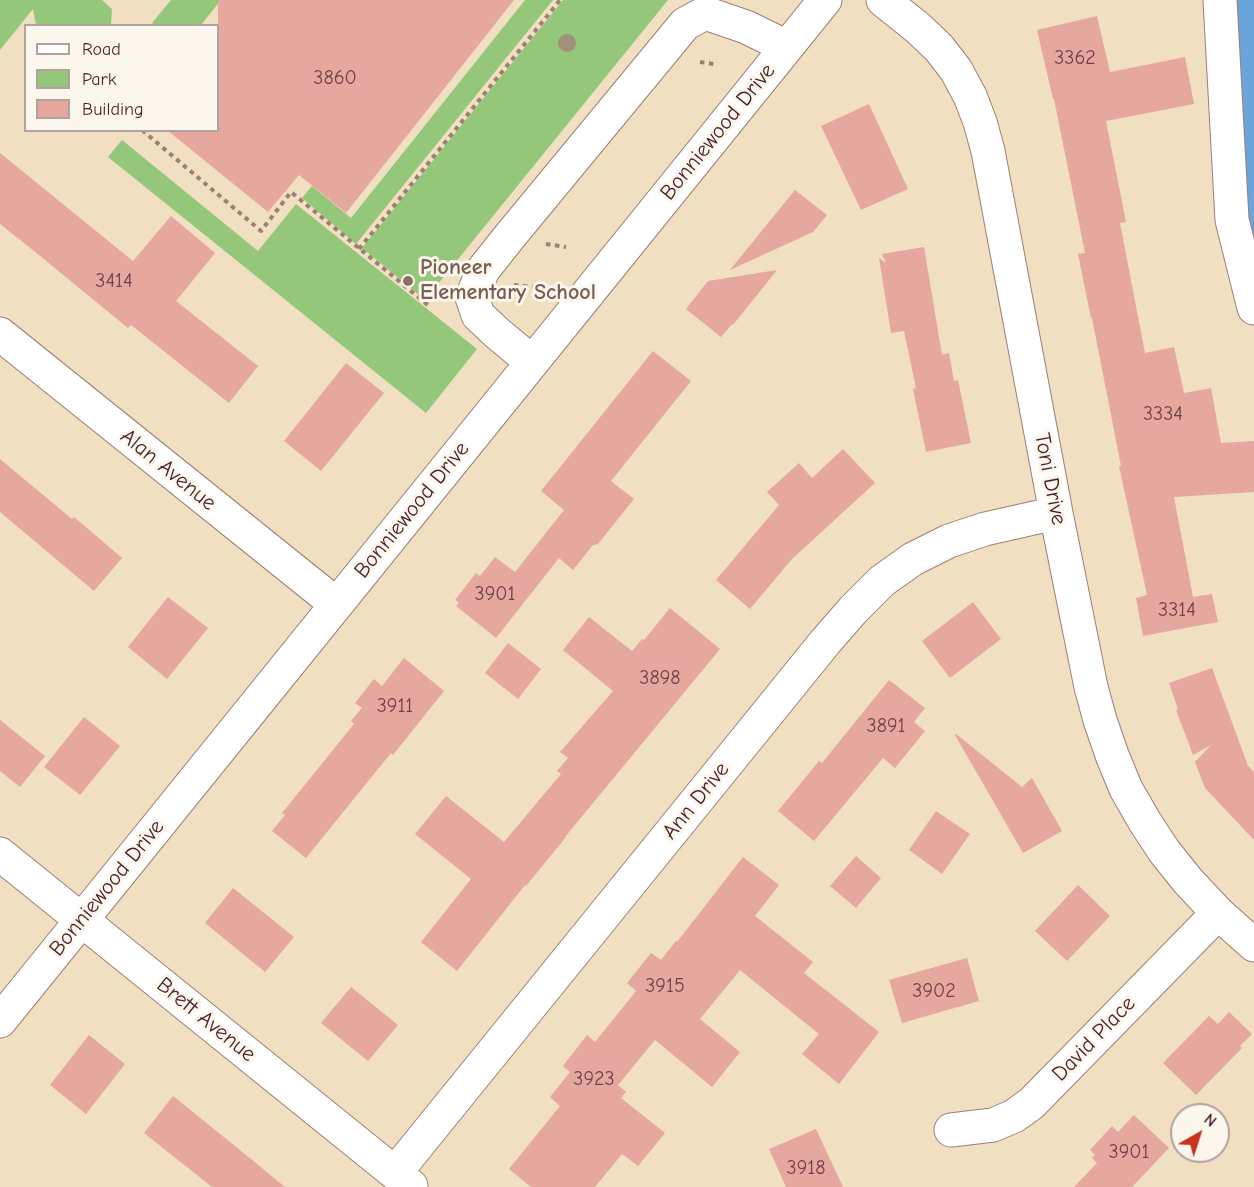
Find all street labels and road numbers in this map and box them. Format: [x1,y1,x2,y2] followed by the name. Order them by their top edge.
[655,58,781,206] street label: Bonniewood Drive
[115,423,221,517] street label: Alan Avenue
[1028,431,1072,527] street label: Toni Drive
[349,436,475,584] street label: Bonniewood Drive
[657,757,735,845] street label: Ann Drive
[44,814,170,962] street label: Bonniewood Drive
[151,972,261,1068] street label: Brett Avenue
[1047,991,1141,1087] street label: David Place

